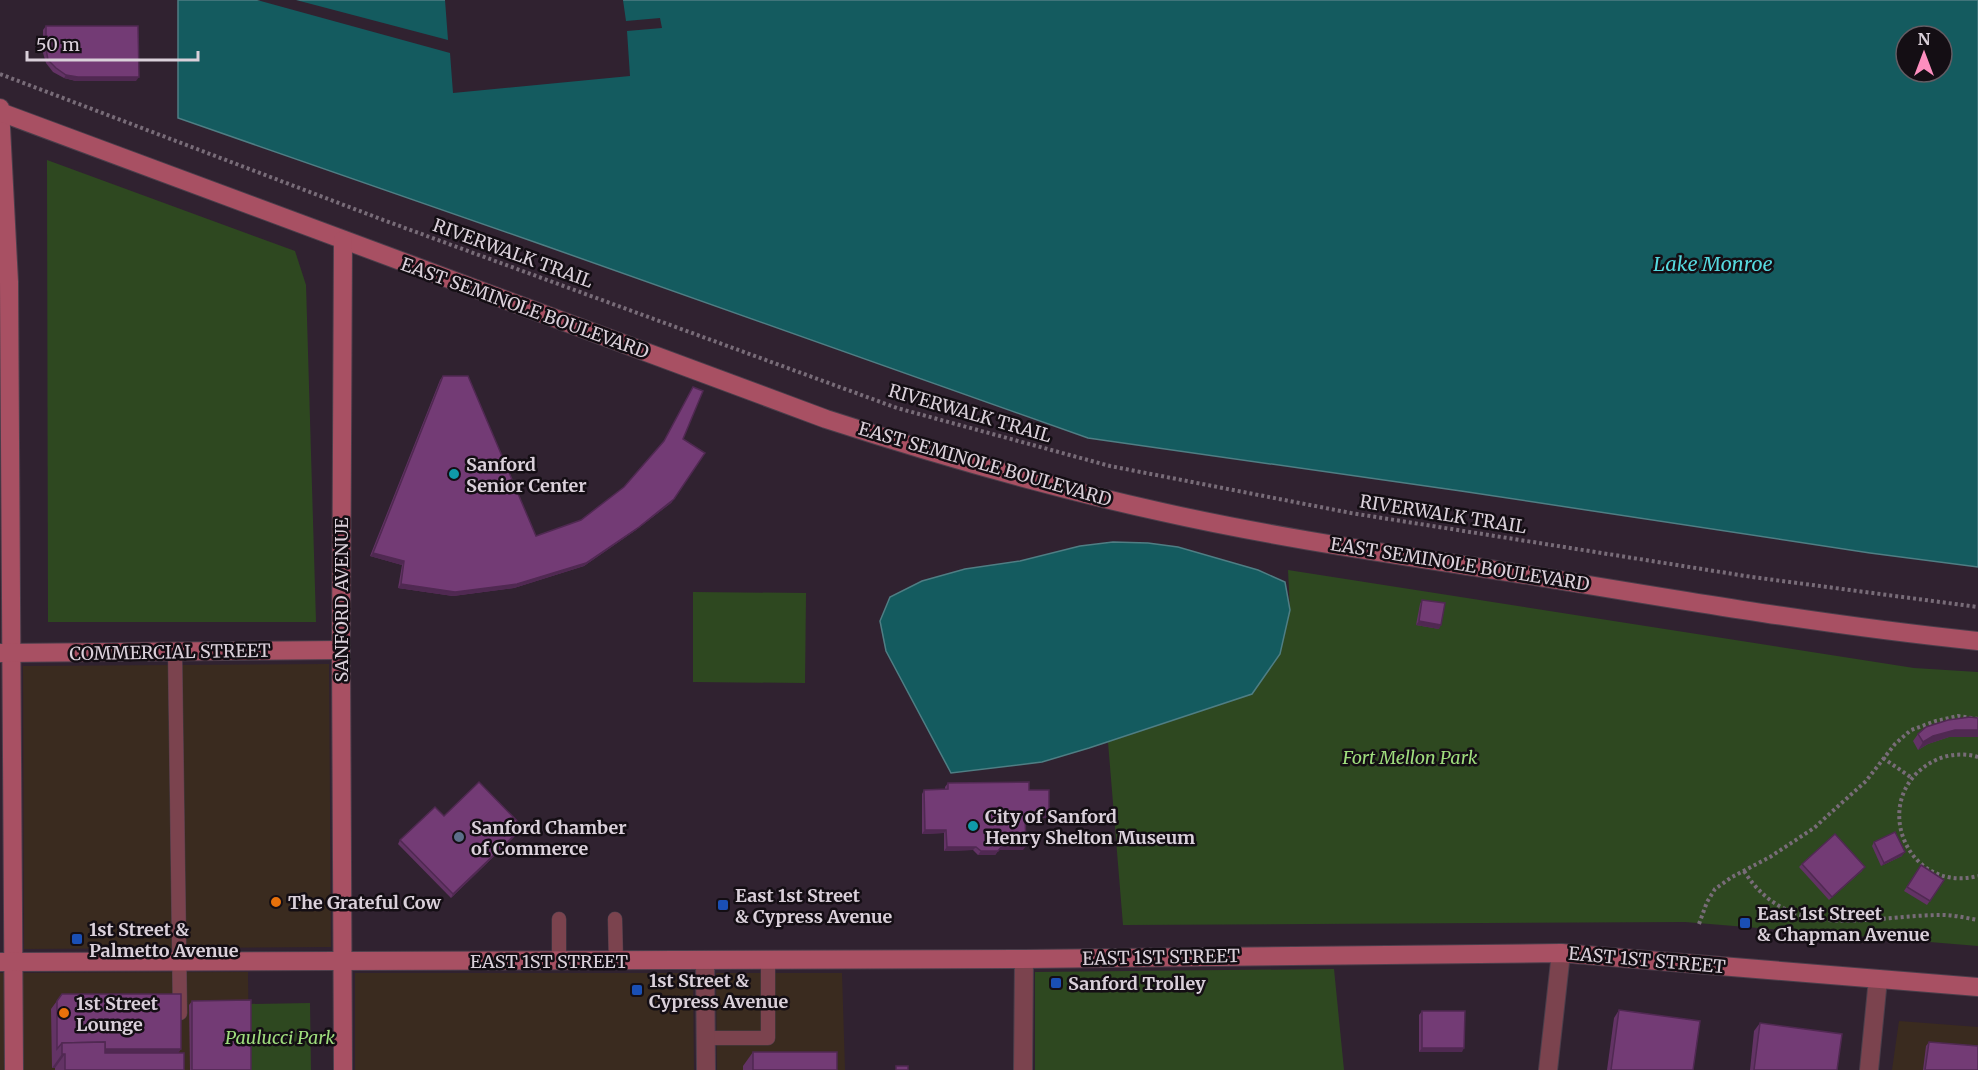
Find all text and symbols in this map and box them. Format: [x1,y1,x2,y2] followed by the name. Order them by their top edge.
[27,24,198,62] scale bar
[1894,24,1954,84] north arrow
[1918,29,1931,49] text: N
[36,33,80,56] text: 50 m
[430,213,596,293] street label: RIVERWALK TRAIL
[1653,251,1773,276] water label: Lake Monroe
[398,252,652,364] street label: EAST SEMINOLE BOULEVARD
[886,379,1054,447] street label: RIVERWALK TRAIL
[856,417,1114,511] street label: EAST SEMINOLE BOULEVARD
[466,453,587,497] place label: Sanford Senior Center
[447,467,461,481] marker: Sanford Senior Center
[1358,489,1528,539] street label: RIVERWALK TRAIL
[330,517,353,683] street label: SANFORD AVENUE
[1329,532,1591,596] street label: EAST SEMINOLE BOULEVARD
[69,639,271,665] street label: COMMERCIAL STREET
[1342,746,1478,769] park label: Fort Mellon Park
[985,805,1195,849] place label: City of Sanford Henry Shelton Museum
[471,816,627,860] place label: Sanford Chamber of Commerce
[966,819,980,833] marker: City of Sanford Henry Shelton Museum
[452,830,466,844] marker: Sanford Chamber of Commerce
[735,884,893,928] place label: East 1st Street & Cypress Avenue
[288,891,442,914] place label: The Grateful Cow
[269,895,283,909] marker: The Grateful Cow
[716,898,730,912] marker: East 1st Street & Cypress Avenue
[1757,902,1930,946] place label: East 1st Street & Chapman Avenue
[1738,916,1752,930] marker: East 1st Street & Chapman Avenue
[89,918,239,962] place label: 1st Street & Palmetto Avenue
[70,932,84,946] marker: 1st Street & Palmetto Avenue
[1567,942,1727,978] street label: EAST 1ST STREET
[1082,944,1241,970] street label: EAST 1ST STREET
[470,950,628,973] street label: EAST 1ST STREET
[649,969,788,1013] place label: 1st Street & Cypress Avenue
[1068,972,1206,995] place label: Sanford Trolley
[1049,976,1063,990] marker: Sanford Trolley
[630,983,644,997] marker: 1st Street & Cypress Avenue
[76,992,159,1036] place label: 1st Street Lounge
[57,1006,71,1020] marker: 1st Street Lounge
[225,1026,335,1049] park label: Paulucci Park

